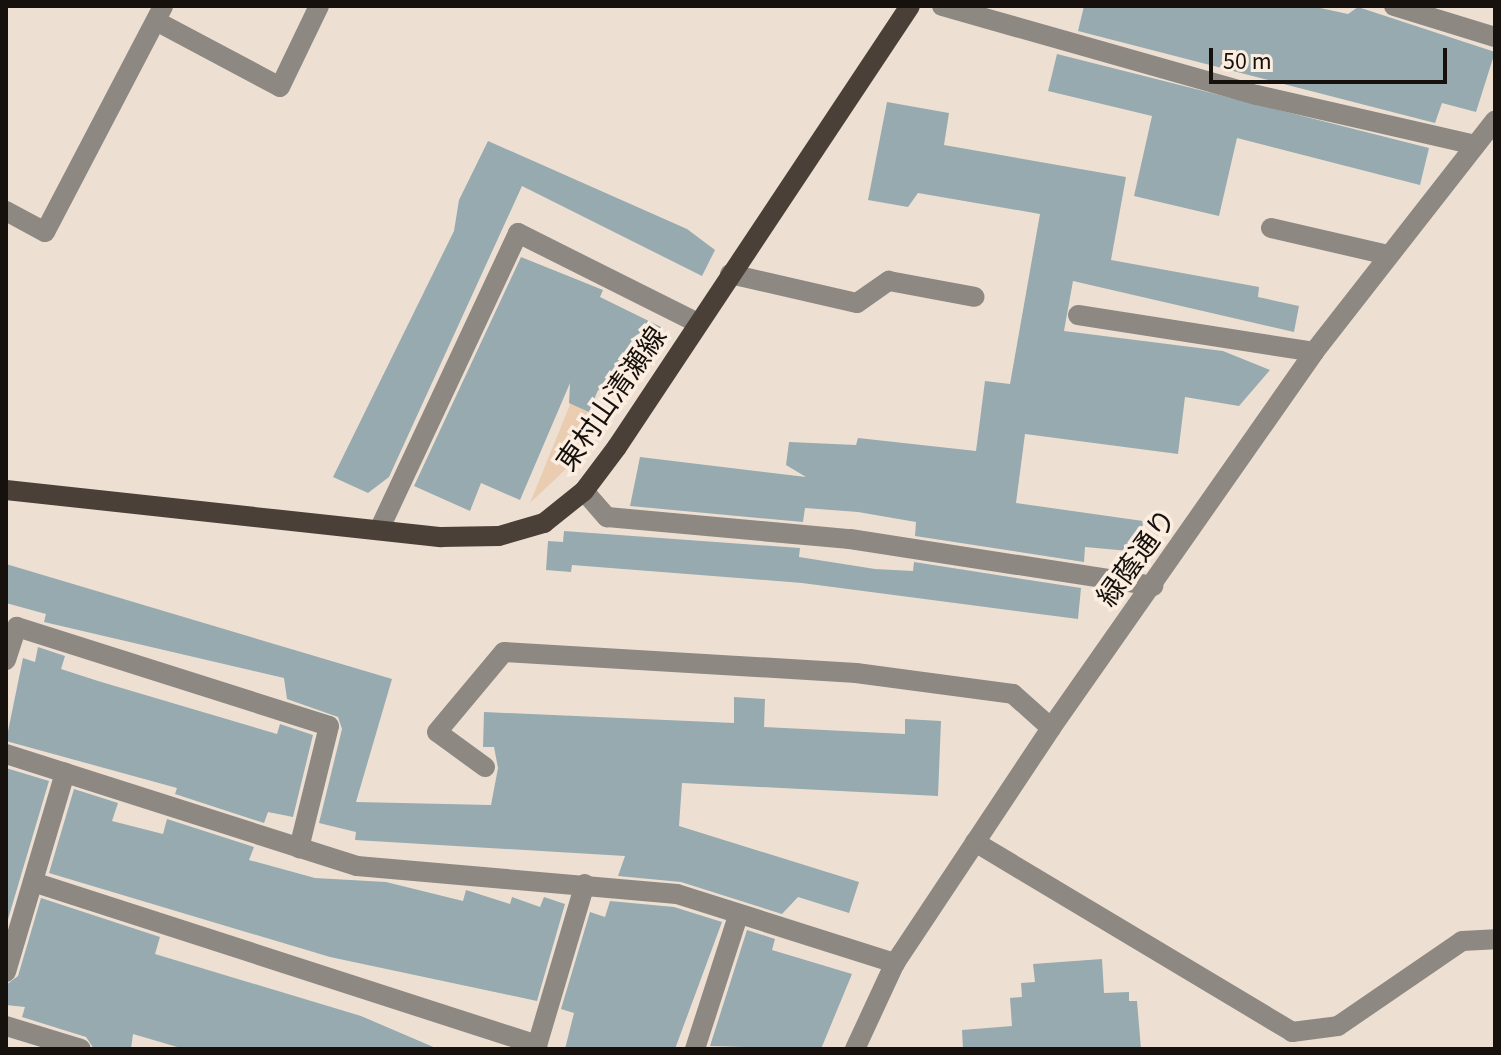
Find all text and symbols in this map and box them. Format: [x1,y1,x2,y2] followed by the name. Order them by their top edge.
[1213,32,1451,82] scale bar
[1223,44,1272,79] text: 50 m
[550,321,674,477] street label: 東村山清瀬線
[1090,503,1184,613] street label: 緑蔭通り

